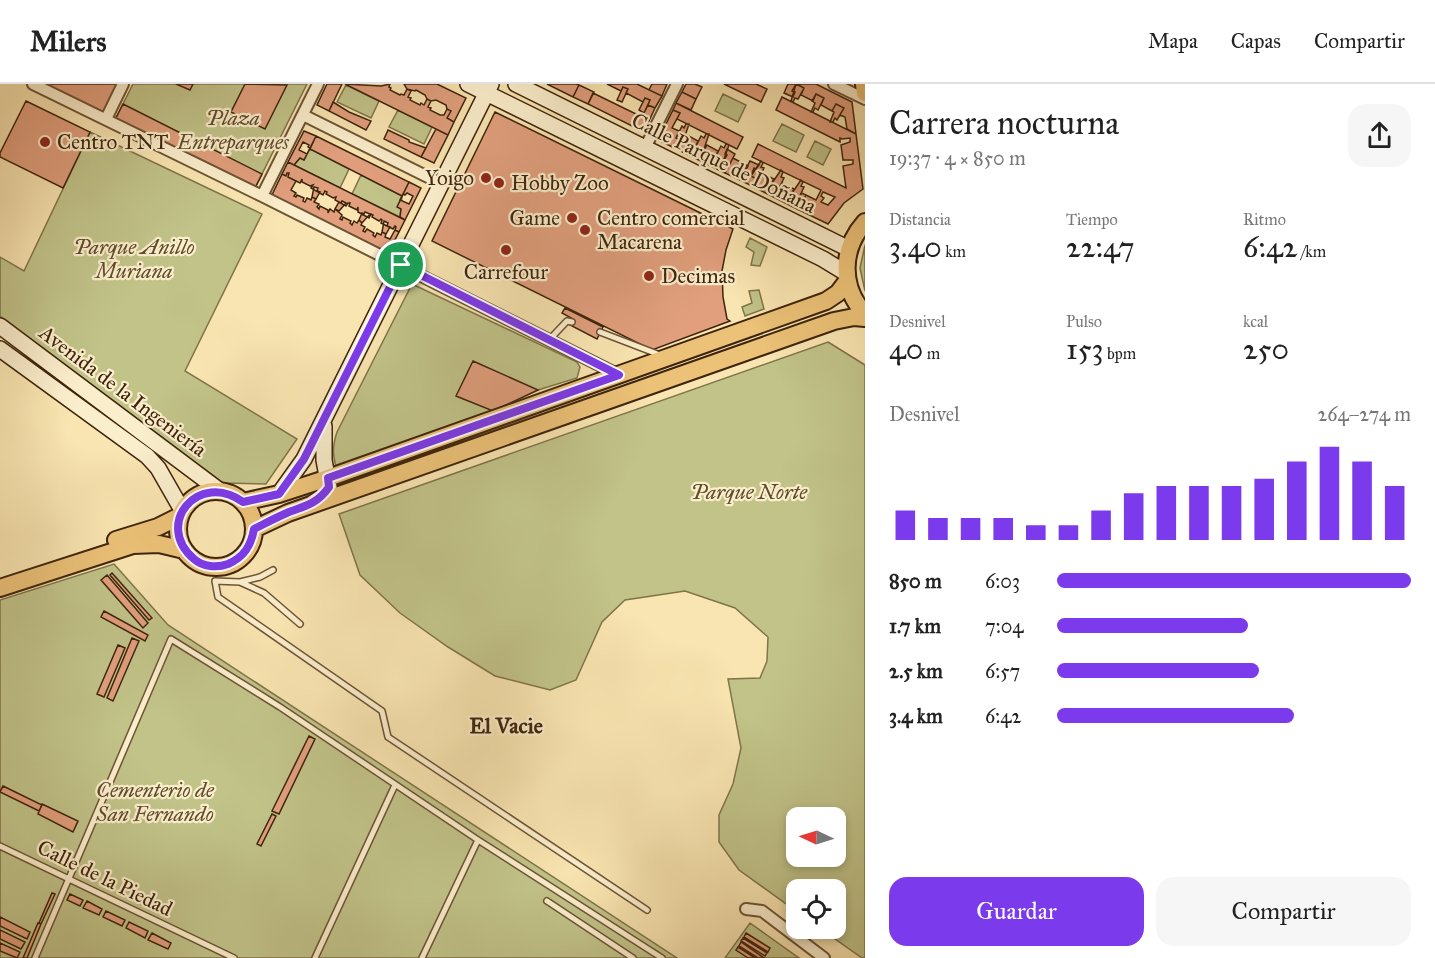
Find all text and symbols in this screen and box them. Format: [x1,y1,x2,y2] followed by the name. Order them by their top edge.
[30,24,106,59] text: Milers
[1148,28,1198,54] text: Mapa
[1231,28,1281,54] text: Capas
[1314,28,1405,54] text: Compartir
[889,103,1119,143] text: Carrera nocturna
[1348,104,1411,167] button: share
[176,105,290,155] park label: Plaza Entreparques
[627,107,821,219] street label: Calle Parque de Doñana
[57,129,168,155] place label: Centro TNT
[38,135,52,149] marker: Centro TNT
[889,146,1026,170] text: 19:37 · 4 × 850 m
[425,165,474,191] place label: Yoigo
[511,170,609,196] place label: Hobby Zoo
[479,171,493,185] marker: Yoigo
[492,176,506,190] marker: Hobby Zoo
[509,205,560,231] place label: Game
[597,205,745,255] place label: Centro comercial Macarena
[889,210,951,229] text: Distancia
[1066,210,1118,229] text: Tiempo
[1243,210,1286,229] text: Ritmo
[565,211,579,225] marker: Game
[578,223,592,237] marker: Centro comercial Macarena
[889,229,942,265] text: 3.40
[1066,229,1134,265] text: 22:47
[1243,229,1297,265] text: 6:42
[73,234,195,284] park label: Parque Anillo Muriana
[375,239,426,290] pin
[942,242,966,261] text: km
[1297,242,1326,261] text: /km
[499,243,513,257] marker: Carrefour
[384,248,417,281] icon: arrive
[464,259,548,285] place label: Carrefour
[661,263,735,289] place label: Decimas
[642,269,656,283] marker: Decimas
[889,312,945,331] text: Desnivel
[1066,312,1102,331] text: Pulso
[1243,312,1268,331] text: kcal
[33,319,212,463] street label: Avenida de la Ingeniería
[889,331,923,367] text: 40
[1066,331,1104,367] text: 153
[1243,331,1289,367] text: 250
[923,344,940,363] text: m
[1104,344,1136,363] text: bpm
[889,402,960,426] text: Desnivel
[1317,402,1411,426] text: 264–274 m
[691,479,808,505] park label: Parque Norte
[889,569,942,593] text: 850 m
[985,569,1020,593] text: 6:03
[889,614,941,638] text: 1.7 km
[985,614,1024,638] text: 7:04
[889,659,943,683] text: 2.5 km
[985,659,1020,683] text: 6:57
[889,704,943,728] text: 3.4 km
[985,704,1021,728] text: 6:42
[469,712,543,739] district label: El Vacie
[95,777,215,827] park label: Cementerio de San Fernando
[786,807,846,867] north arrow
[786,807,846,939] map controls
[33,834,177,922] street label: Calle de la Piedad
[889,877,1144,946] button: Guardar
[1156,877,1411,946] button: Compartir
[786,879,846,939] button: locate

